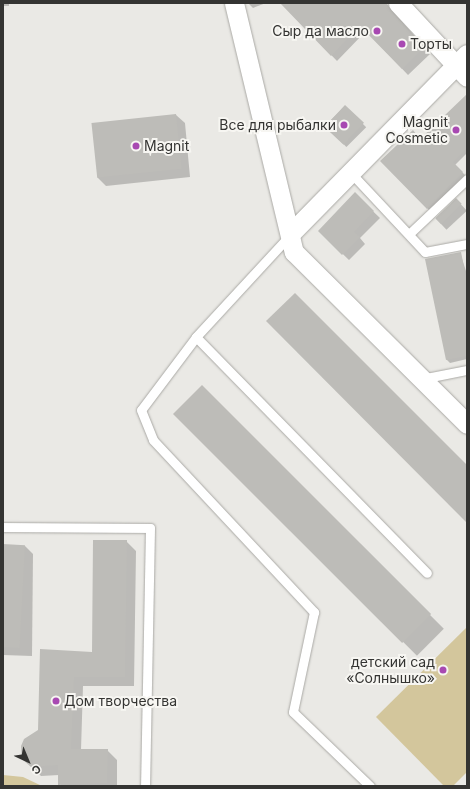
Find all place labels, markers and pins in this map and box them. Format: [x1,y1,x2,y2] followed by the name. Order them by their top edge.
[272,23,369,39] place label: Сыр да масло
[372,26,382,36] marker: Сыр да масло
[410,36,452,52] place label: Торты
[397,39,407,49] marker: Торты
[386,114,448,146] place label: Magnit Cosmetic
[219,117,336,133] place label: Все для рыбалки
[339,120,349,130] marker: Все для рыбалки
[451,125,461,135] marker: Magnit Cosmetic
[144,138,189,154] place label: Magnit
[131,141,141,151] marker: Magnit
[346,654,435,686] place label: детский сад «Солнышко»
[438,665,448,675] marker: детский сад «Солнышко»
[64,693,177,709] place label: Дом творчества
[51,696,61,706] marker: Дом творчества

